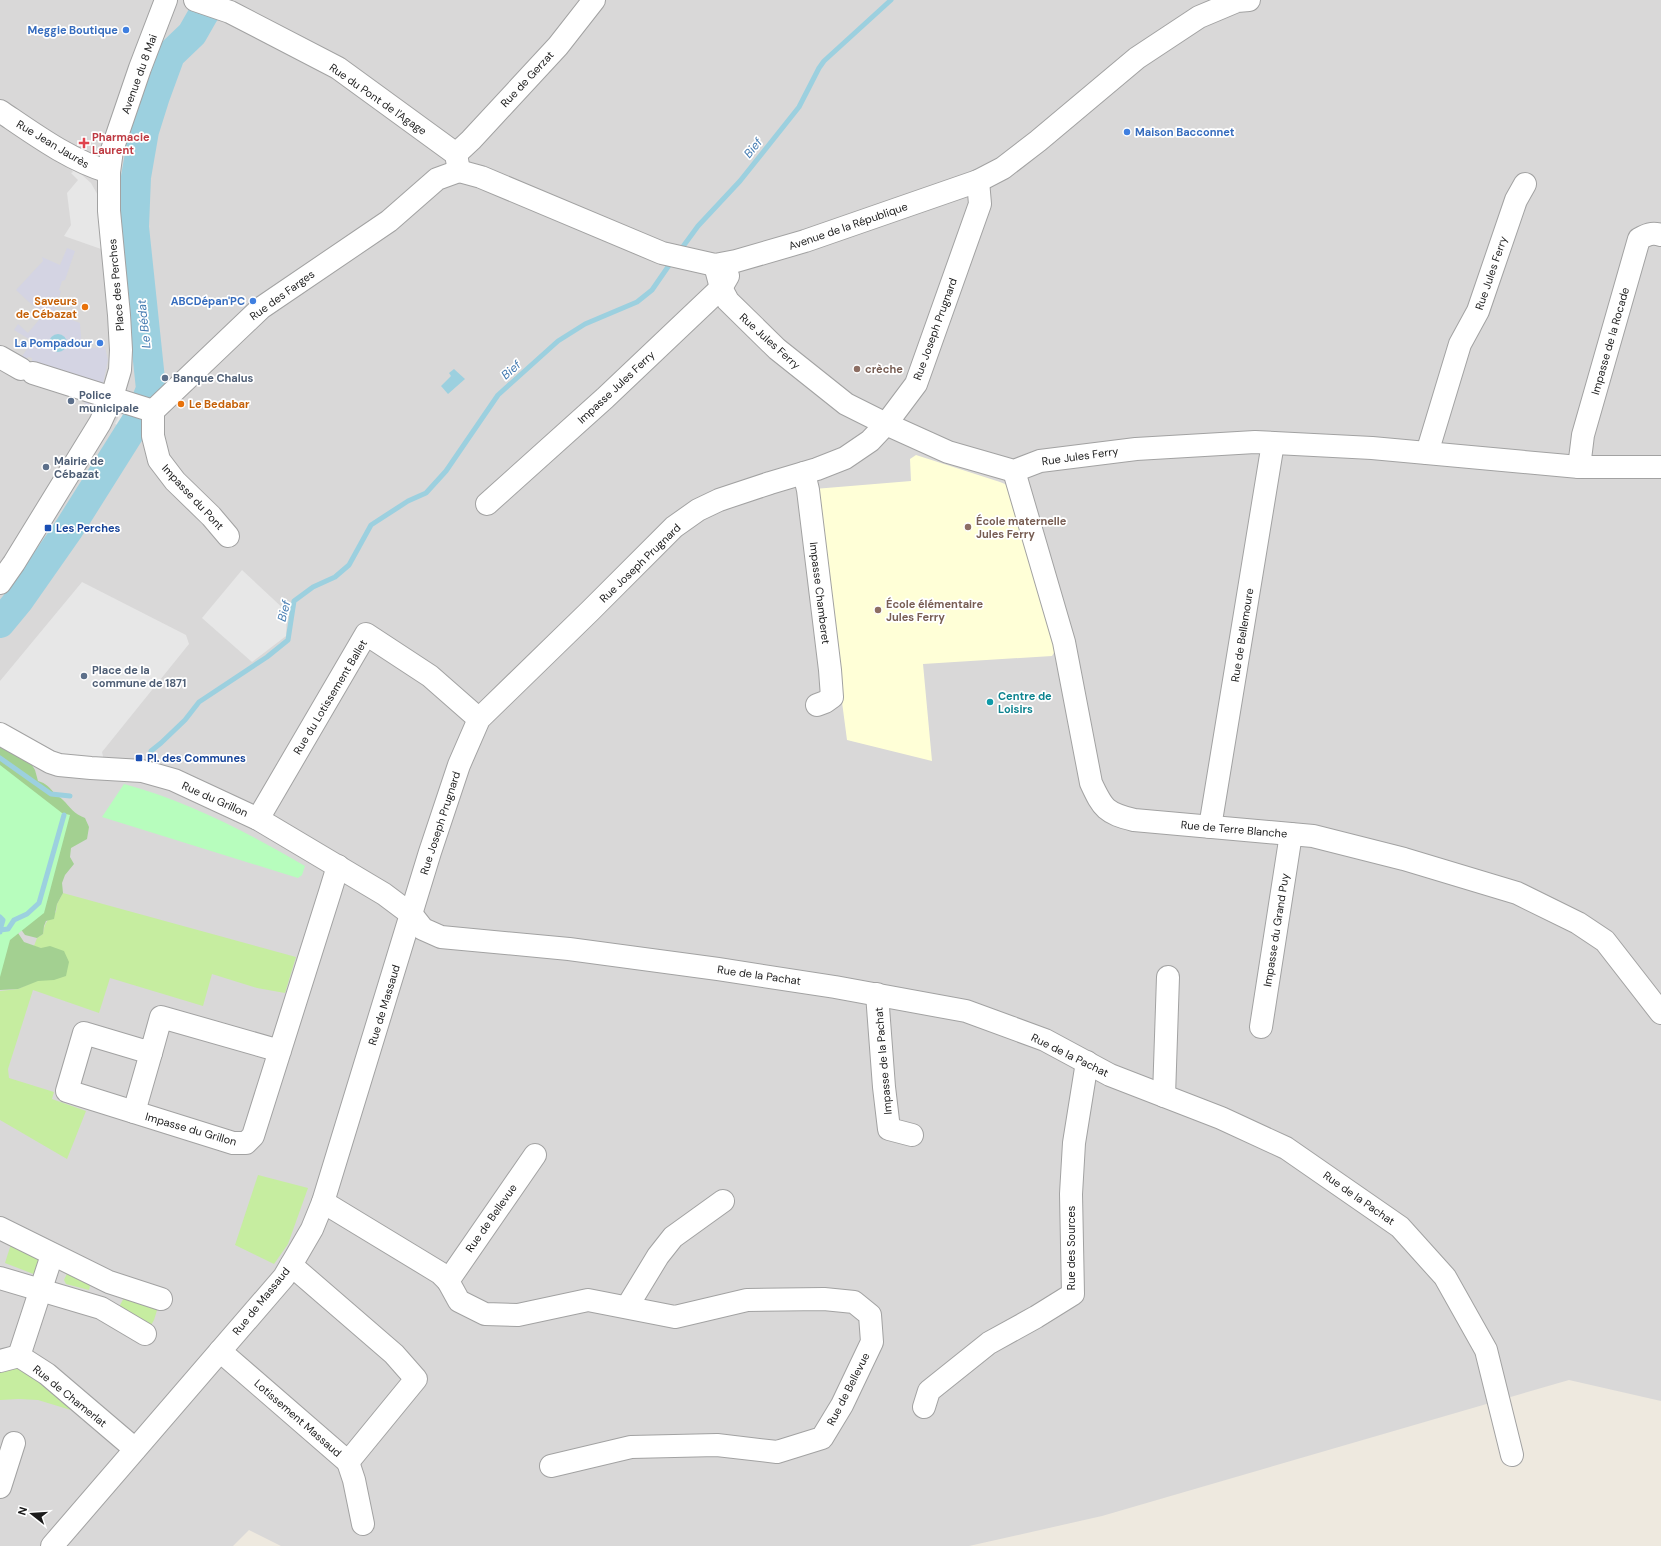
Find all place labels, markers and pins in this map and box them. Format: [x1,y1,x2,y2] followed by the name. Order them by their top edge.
[28,23,118,37] place label: Meggie Boutique
[121,25,131,35] marker: Meggie Boutique
[1135,125,1235,139] place label: Maison Bacconnet
[1122,127,1132,137] marker: Maison Bacconnet
[92,130,150,157] place label: Pharmacie Laurent
[79,138,89,148] marker: Pharmacie Laurent
[16,294,77,321] place label: Saveurs de Cébazat
[171,294,245,308] place label: ABCDépan'PC
[248,296,258,306] marker: ABCDépan'PC
[80,302,90,312] marker: Saveurs de Cébazat
[14,336,92,350] place label: La Pompadour
[95,338,105,348] marker: La Pompadour
[865,362,903,376] place label: crèche
[852,364,862,374] marker: crèche
[173,371,254,385] place label: Banque Chalus
[160,373,170,383] marker: Banque Chalus
[79,388,139,415] place label: Police municipale
[66,396,76,406] marker: Police municipale
[189,397,250,411] place label: Le Bedabar
[176,399,186,409] marker: Le Bedabar
[54,454,104,481] place label: Mairie de Cébazat
[41,462,51,472] marker: Mairie de Cébazat
[976,514,1067,541] place label: École maternelle Jules Ferry
[56,521,121,535] place label: Les Perches
[963,522,973,532] marker: École maternelle Jules Ferry
[43,523,53,533] marker: Les Perches
[886,597,984,624] place label: École élémentaire Jules Ferry
[873,605,883,615] marker: École élémentaire Jules Ferry
[92,663,186,690] place label: Place de la commune de 1871
[79,671,89,681] marker: Place de la commune de 1871
[998,689,1052,716] place label: Centre de Loisirs
[985,697,995,707] marker: Centre de Loisirs
[147,751,246,765] place label: Pl. des Communes
[134,753,144,763] marker: Pl. des Communes

